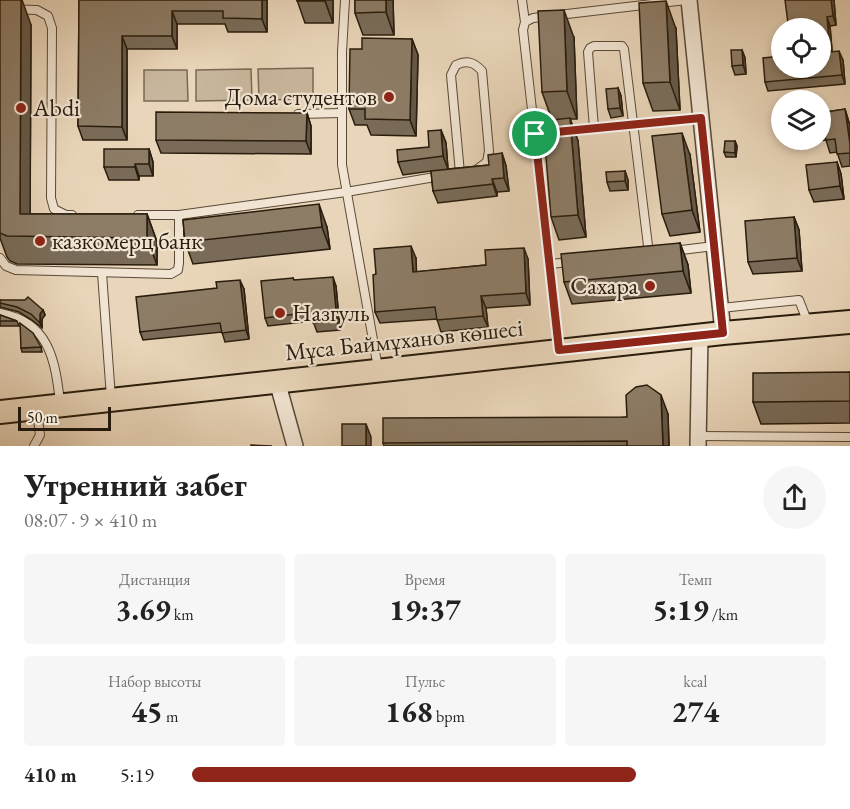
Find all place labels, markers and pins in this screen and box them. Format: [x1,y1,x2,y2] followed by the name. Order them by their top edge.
[225,81,377,112] place label: Дома студентов
[382,90,396,104] marker: Дома студентов
[32,92,80,123] place label: Abdi
[14,101,28,115] marker: Abdi
[509,108,560,159] pin
[52,225,203,256] place label: казкомерц банк
[33,234,47,248] marker: казкомерц банк
[570,270,638,301] place label: Сахара
[643,279,657,293] marker: Сахара
[292,297,370,328] place label: Назгуль
[273,306,287,320] marker: Назгуль

